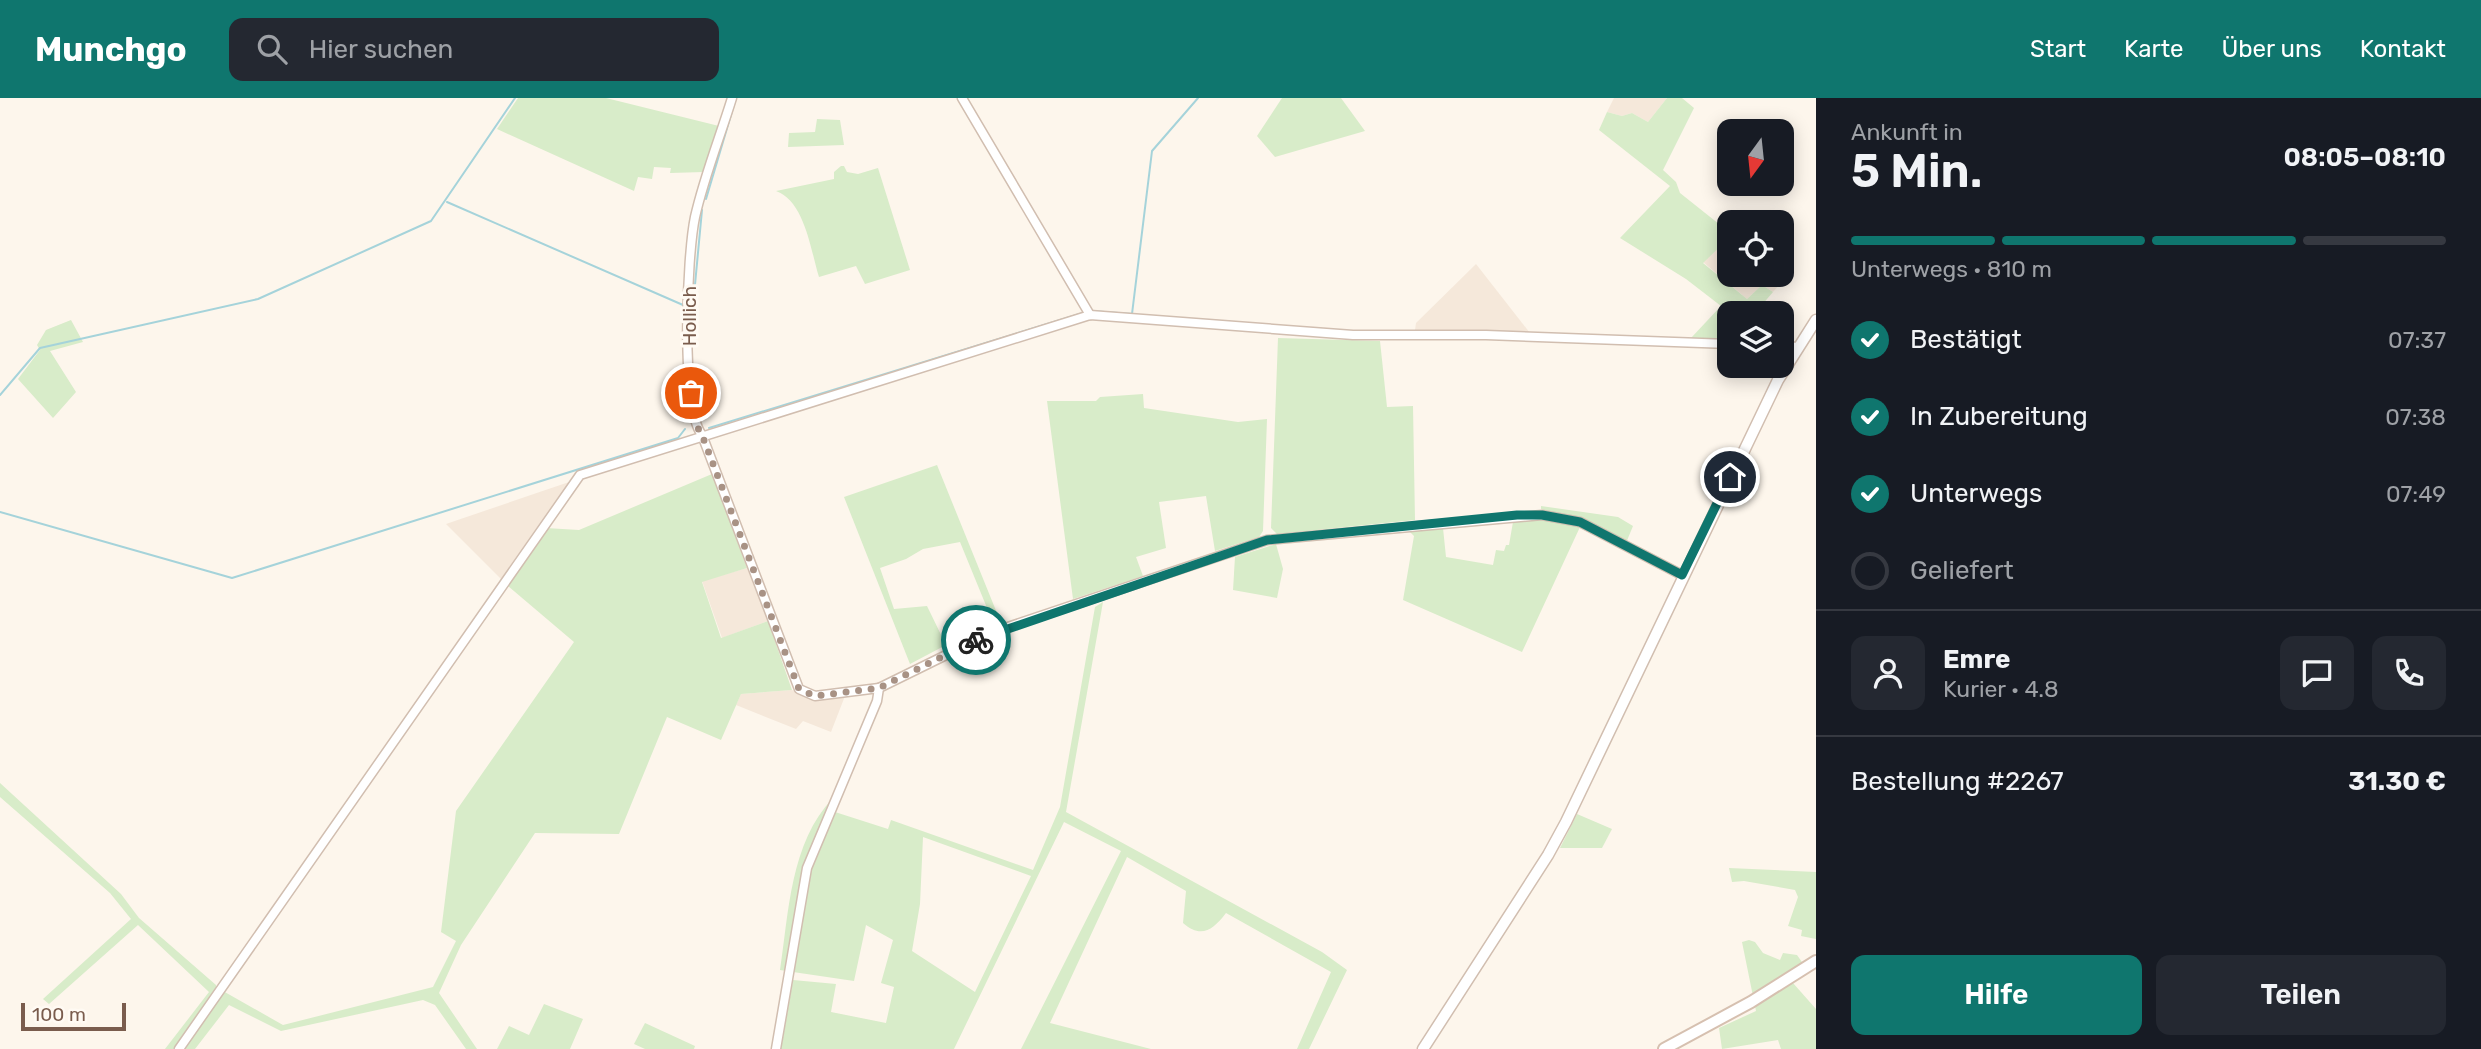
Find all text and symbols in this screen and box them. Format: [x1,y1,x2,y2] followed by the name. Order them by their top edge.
[229,18,719,81] search box
[35,30,187,69] text: Munchgo
[253,30,291,68] icon: search
[309,34,453,65] text: Hier suchen
[2030,35,2086,63] text: Start
[2124,35,2184,63] text: Karte
[2222,35,2322,63] text: Über uns
[2360,35,2446,63] text: Kontakt
[1851,118,1963,146] text: Ankunft in
[1717,119,1794,196] north arrow
[1717,119,1794,378] map controls
[2283,142,2446,173] text: 08:05–08:10
[1851,144,1982,199] text: 5 Min.
[1717,210,1794,287] button: locate
[1851,255,2052,283] text: Unterwegs · 810 m
[678,286,701,346] street label: Hollich
[1717,301,1794,378] button: layers
[1851,321,1889,359] icon: check
[1910,324,2022,355] text: Bestätigt
[2388,326,2446,354] text: 07:37
[661,363,721,423] pin
[672,374,710,412] icon: bag
[1851,398,1889,436] icon: check
[1910,401,2088,432] text: In Zubereitung
[2385,403,2446,431] text: 07:38
[1700,447,1760,507] pin
[1711,458,1749,496] icon: home
[1851,475,1889,513] icon: check
[1910,478,2042,509] text: Unterwegs
[2386,480,2446,508] text: 07:49
[1910,555,2014,586] text: Geliefert
[941,605,1011,675] courier
[957,621,995,659] icon: bike
[1851,636,1925,710] button: person
[2280,636,2354,710] button: chat
[2372,636,2446,710] button: phone
[1943,644,2011,675] text: Emre
[1943,675,2059,703] text: Kurier · 4.8
[1851,766,2064,797] text: Bestellung #2267
[2348,766,2446,797] text: 31.30 €
[1851,955,2142,1035] button: Hilfe
[2156,955,2446,1035] button: Teilen
[21,1000,126,1032] scale bar
[32,1003,86,1026] text: 100 m

